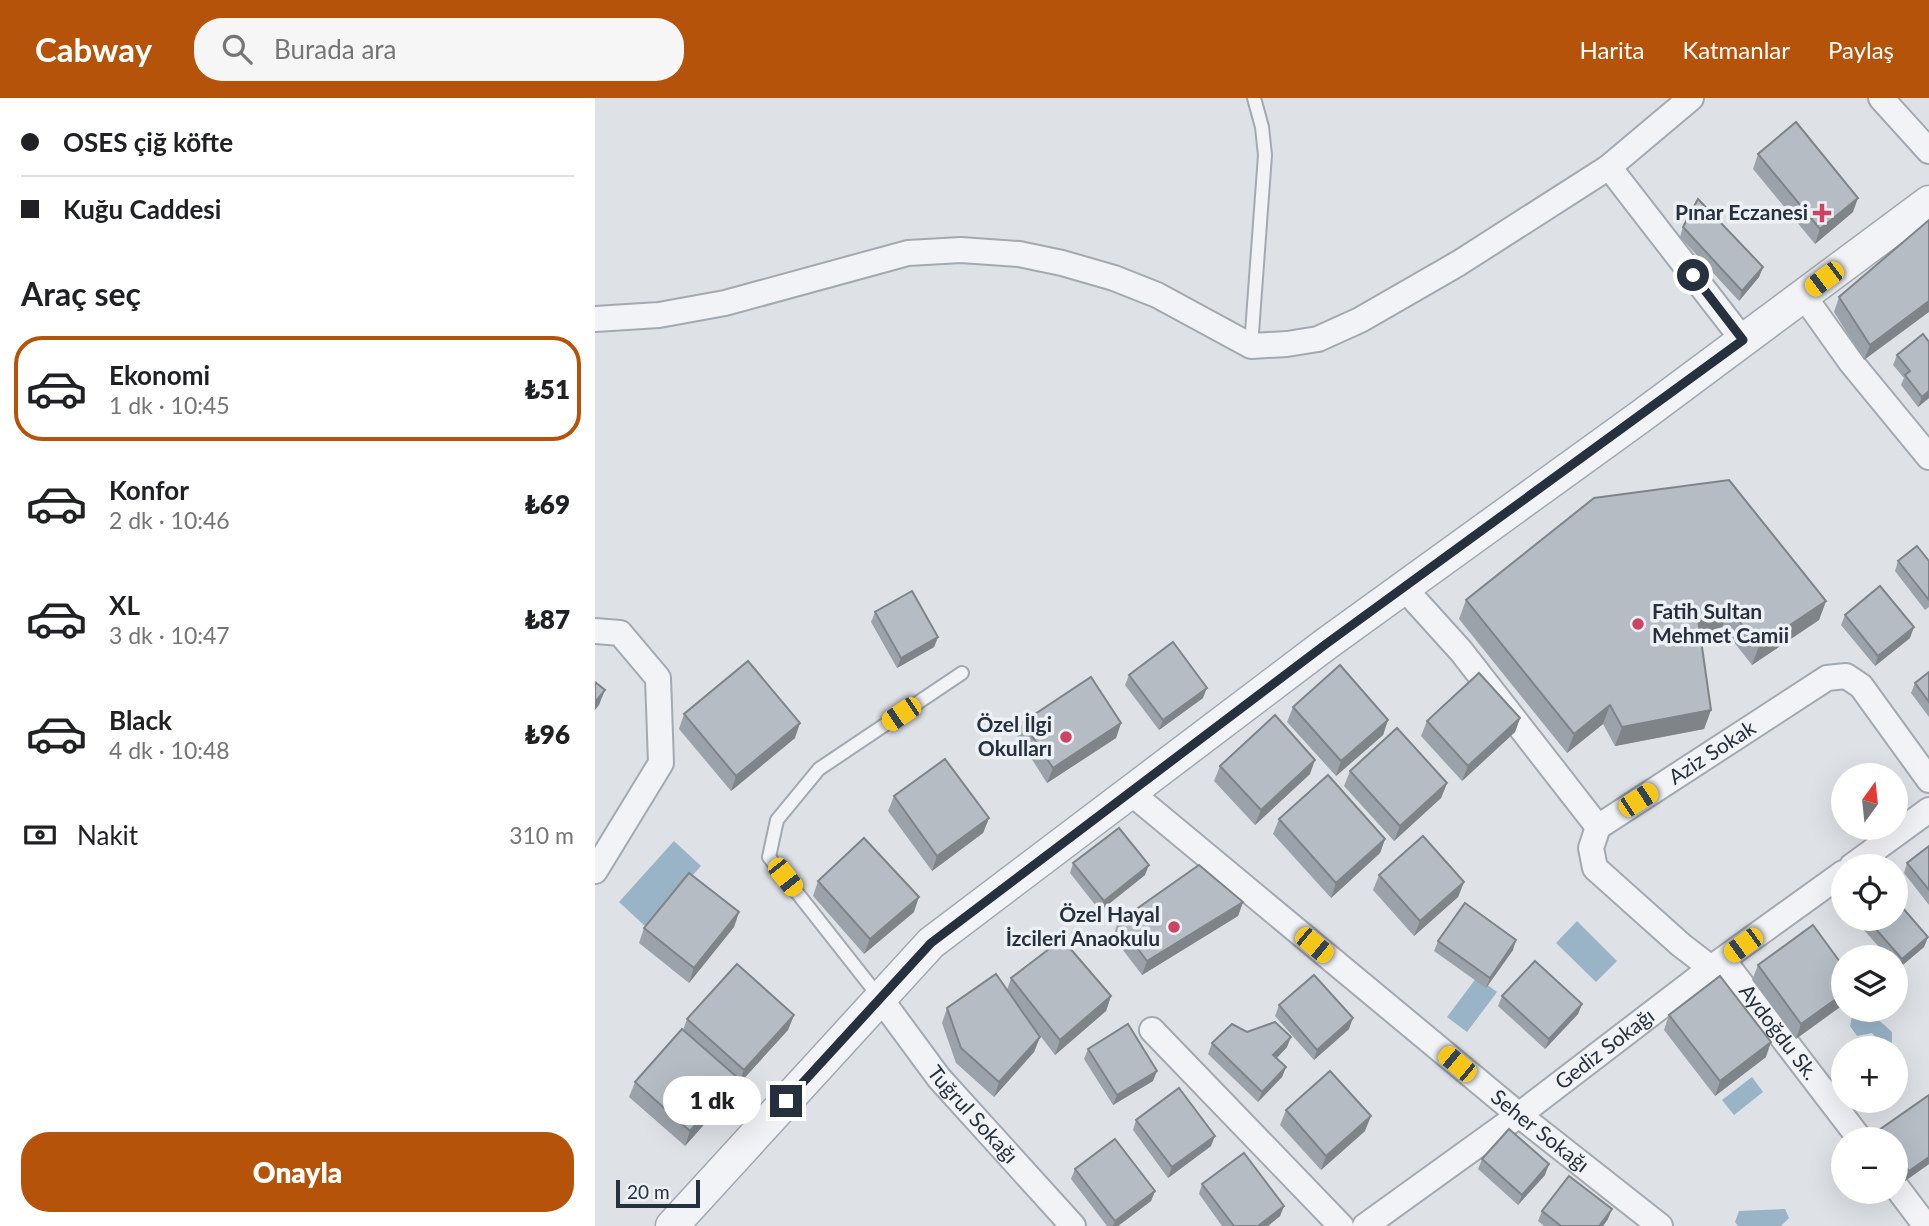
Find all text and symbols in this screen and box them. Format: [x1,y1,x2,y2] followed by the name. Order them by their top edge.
[194,18,684,81] search box
[35,29,152,69] text: Cabway
[218,30,256,68] icon: search
[274,33,397,65] text: Burada ara
[1579,35,1644,64] text: Harita
[1682,35,1790,64] text: Katmanlar
[1828,35,1894,64] text: Paylaş
[63,126,233,158] text: OSES çiğ köfte
[63,193,221,225] text: Kuğu Caddesi
[1675,199,1808,224] place label: Pınar Eczanesi
[1814,205,1830,221] marker: Pınar Eczanesi
[1801,258,1848,300] car
[1677,259,1709,291] route start
[21,274,141,313] text: Araç seç
[25,357,88,420] icon: car
[109,359,210,391] text: Ekonomi
[525,373,570,405] text: ₺51
[109,391,230,419] text: 1 dk · 10:45
[25,472,88,535] icon: car
[109,474,189,506] text: Konfor
[525,488,570,520] text: ₺69
[109,506,230,534] text: 2 dk · 10:46
[25,587,88,650] icon: car
[109,589,140,621] text: XL
[1652,598,1789,647] place label: Fatih Sultan Mehmet Camii
[525,603,570,635] text: ₺87
[1630,616,1646,632] marker: Fatih Sultan Mehmet Camii
[109,621,230,649] text: 3 dk · 10:47
[878,694,925,734] car
[25,702,88,765] icon: car
[109,704,172,736] text: Black
[977,711,1052,760] place label: Özel İlgi Okulları
[1663,714,1760,789] street label: Aziz Sokak
[525,718,570,750] text: ₺96
[1058,729,1074,745] marker: Özel İlgi Okulları
[109,736,230,764] text: 4 dk · 10:48
[1831,763,1907,840] north arrow
[1831,763,1908,1204] map controls
[1615,780,1662,820] car
[21,816,59,854] icon: cash
[77,819,138,851] text: Nakit
[509,821,574,849] text: 310 m
[764,854,807,900] car
[1831,854,1908,931] button: locate
[1006,901,1160,950] place label: Özel Hayal İzcileri Anaokulu
[1166,919,1182,935] marker: Özel Hayal İzcileri Anaokulu
[1292,923,1337,967] car
[1720,924,1767,966] car
[1831,945,1908,1022] button: layers
[1735,978,1824,1084] street label: Aydoğdu Sk.
[1549,1002,1659,1094] street label: Gediz Sokağı
[1831,1036,1908,1113] button: +
[1435,1042,1480,1086] car
[923,1060,1024,1168] street label: Tuğrul Sokağı
[663,1076,761,1126] callout: 1 dk
[1487,1083,1595,1177] street label: Seher Sokağı
[770,1085,802,1117] route end
[690,1086,734,1114] text: 1 dk
[1831,1127,1908,1204] button: −
[21,1132,574,1212] button: Onayla
[616,1177,700,1209] scale bar
[627,1180,670,1203] text: 20 m

